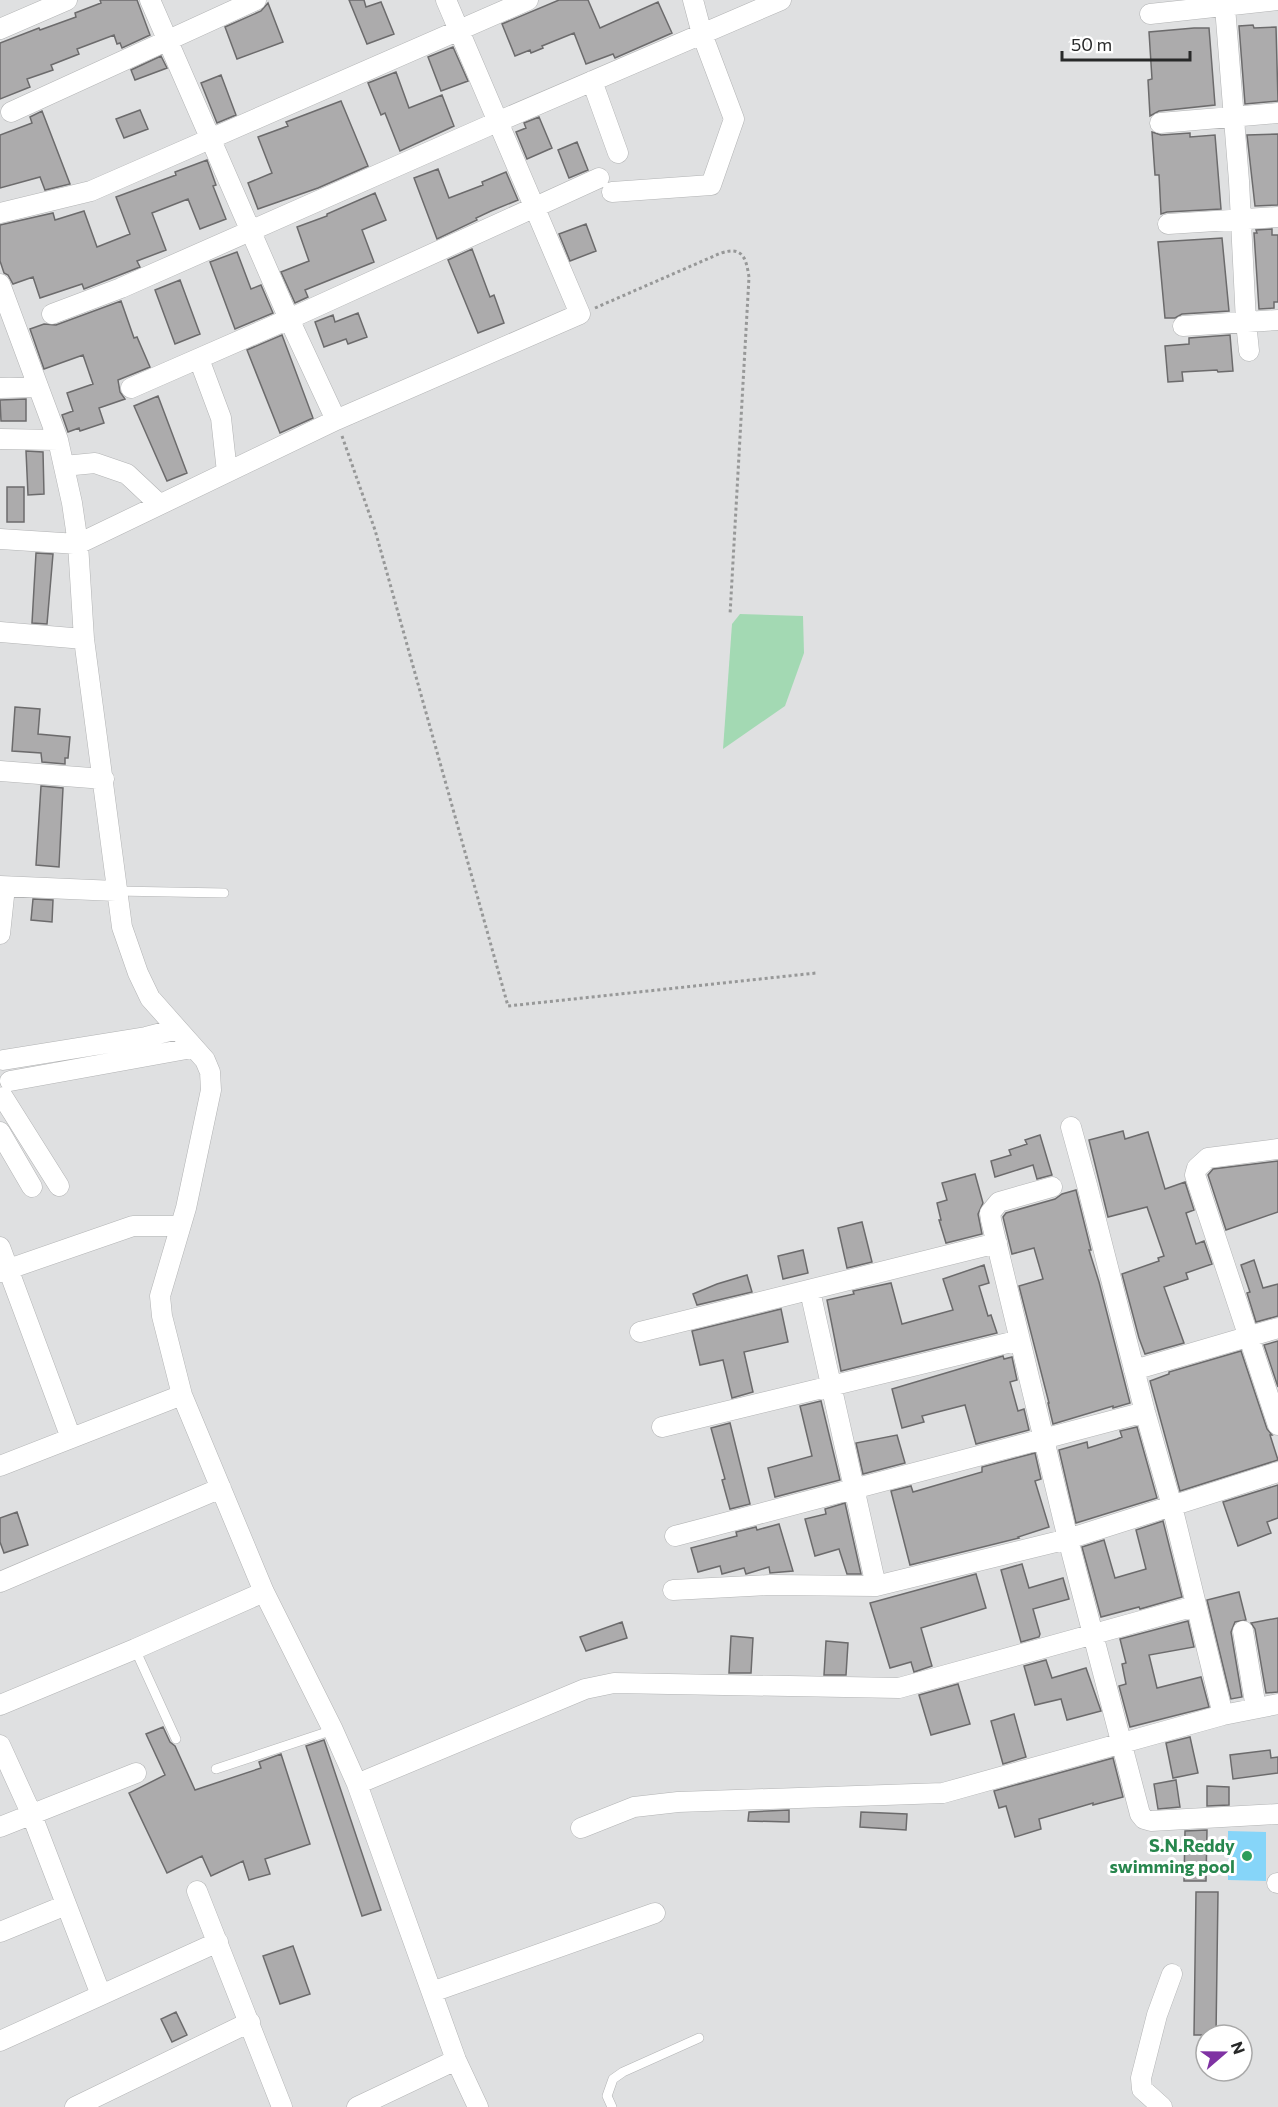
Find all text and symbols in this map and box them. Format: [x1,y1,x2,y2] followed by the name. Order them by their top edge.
[1062,24,1190,62] scale bar
[1071,33,1112,55] text: 50 m
[1110,1834,1235,1877] place label: S.N.Reddy swimming pool
[1240,1849,1254,1863] marker: S.N.Reddy swimming pool
[1194,2023,1254,2083] north arrow
[1228,2039,1250,2057] text: N

